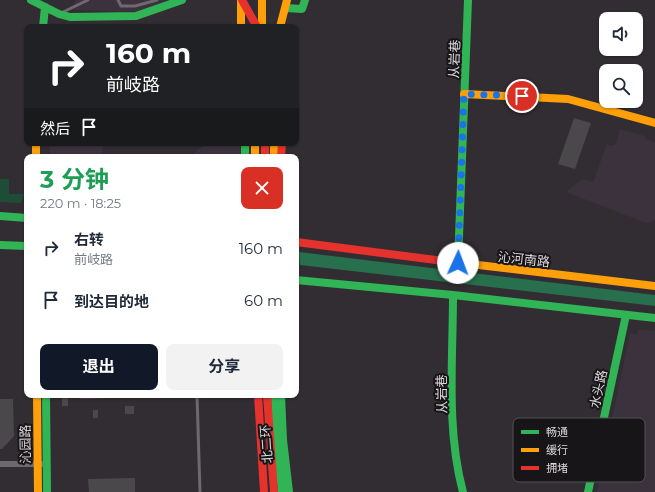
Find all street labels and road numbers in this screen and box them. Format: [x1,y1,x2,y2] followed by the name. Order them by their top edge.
[445,39,463,79] street label: 从岩巷
[497,248,551,270] street label: 沁河南路
[586,368,610,410] street label: 水头路
[433,374,449,414] street label: 从岩巷
[17,424,33,464] street label: 沁园路
[257,424,275,464] street label: 北二环

